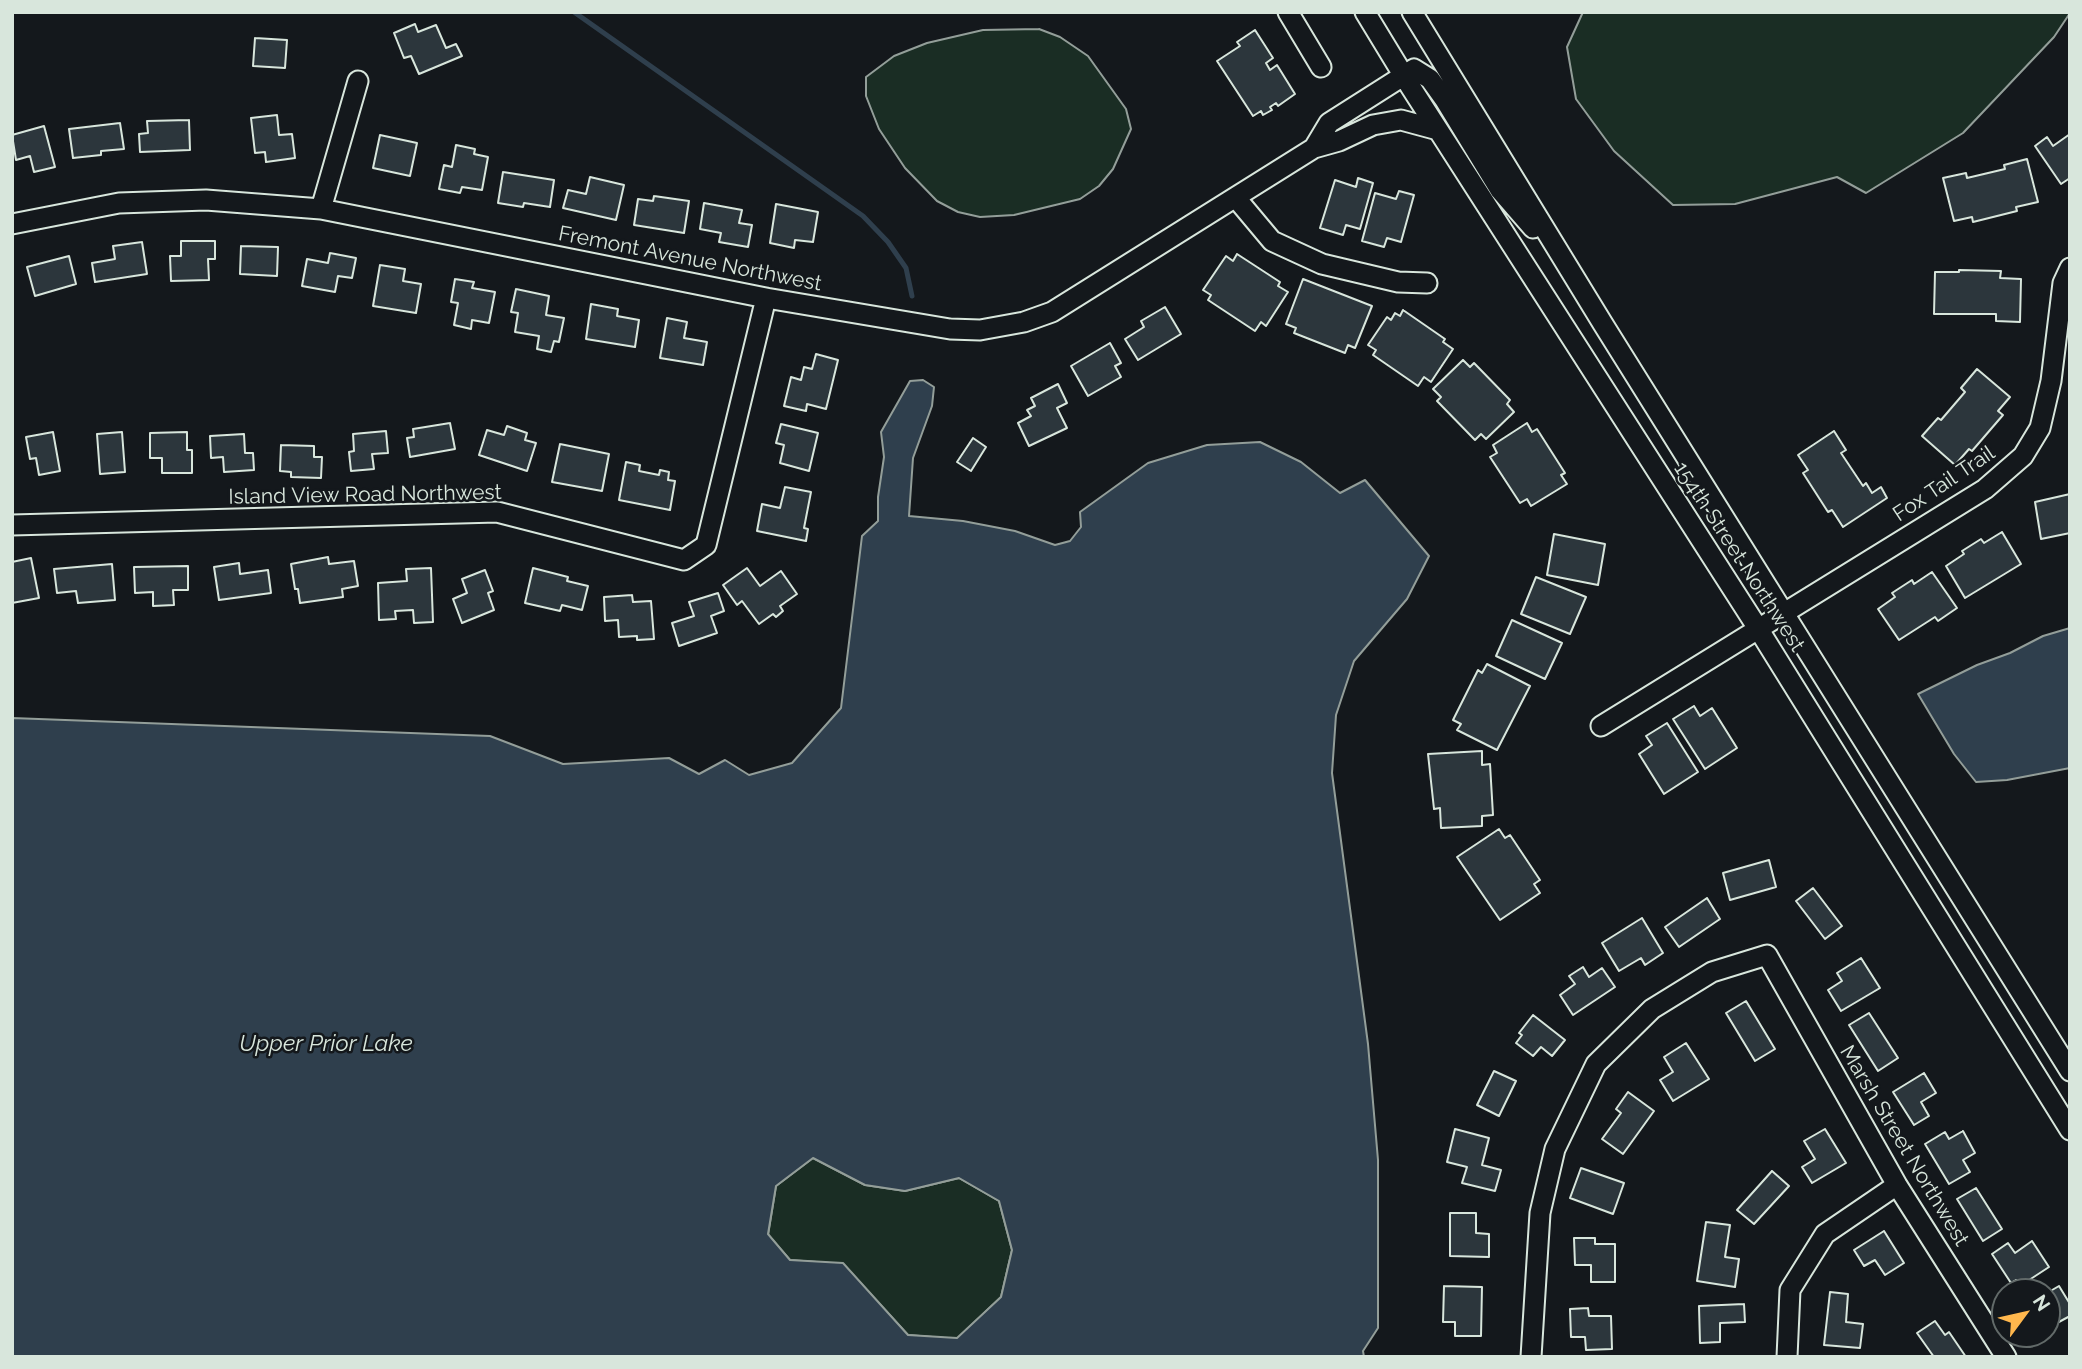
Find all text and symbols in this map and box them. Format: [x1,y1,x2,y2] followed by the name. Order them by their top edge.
[556,221,824,297] street label: Fremont Avenue Northwest
[1888,441,2000,527] street label: Fox Tail Trail
[1668,457,1810,657] street label: 154th Street Northwest
[228,480,502,510] street label: Island View Road Northwest
[239,1030,413,1058] water label: Upper Prior Lake
[1834,1041,1974,1251] street label: Marsh Street Northwest
[1991,1278,2061,1348] north arrow
[2029,1291,2055,1315] text: N

